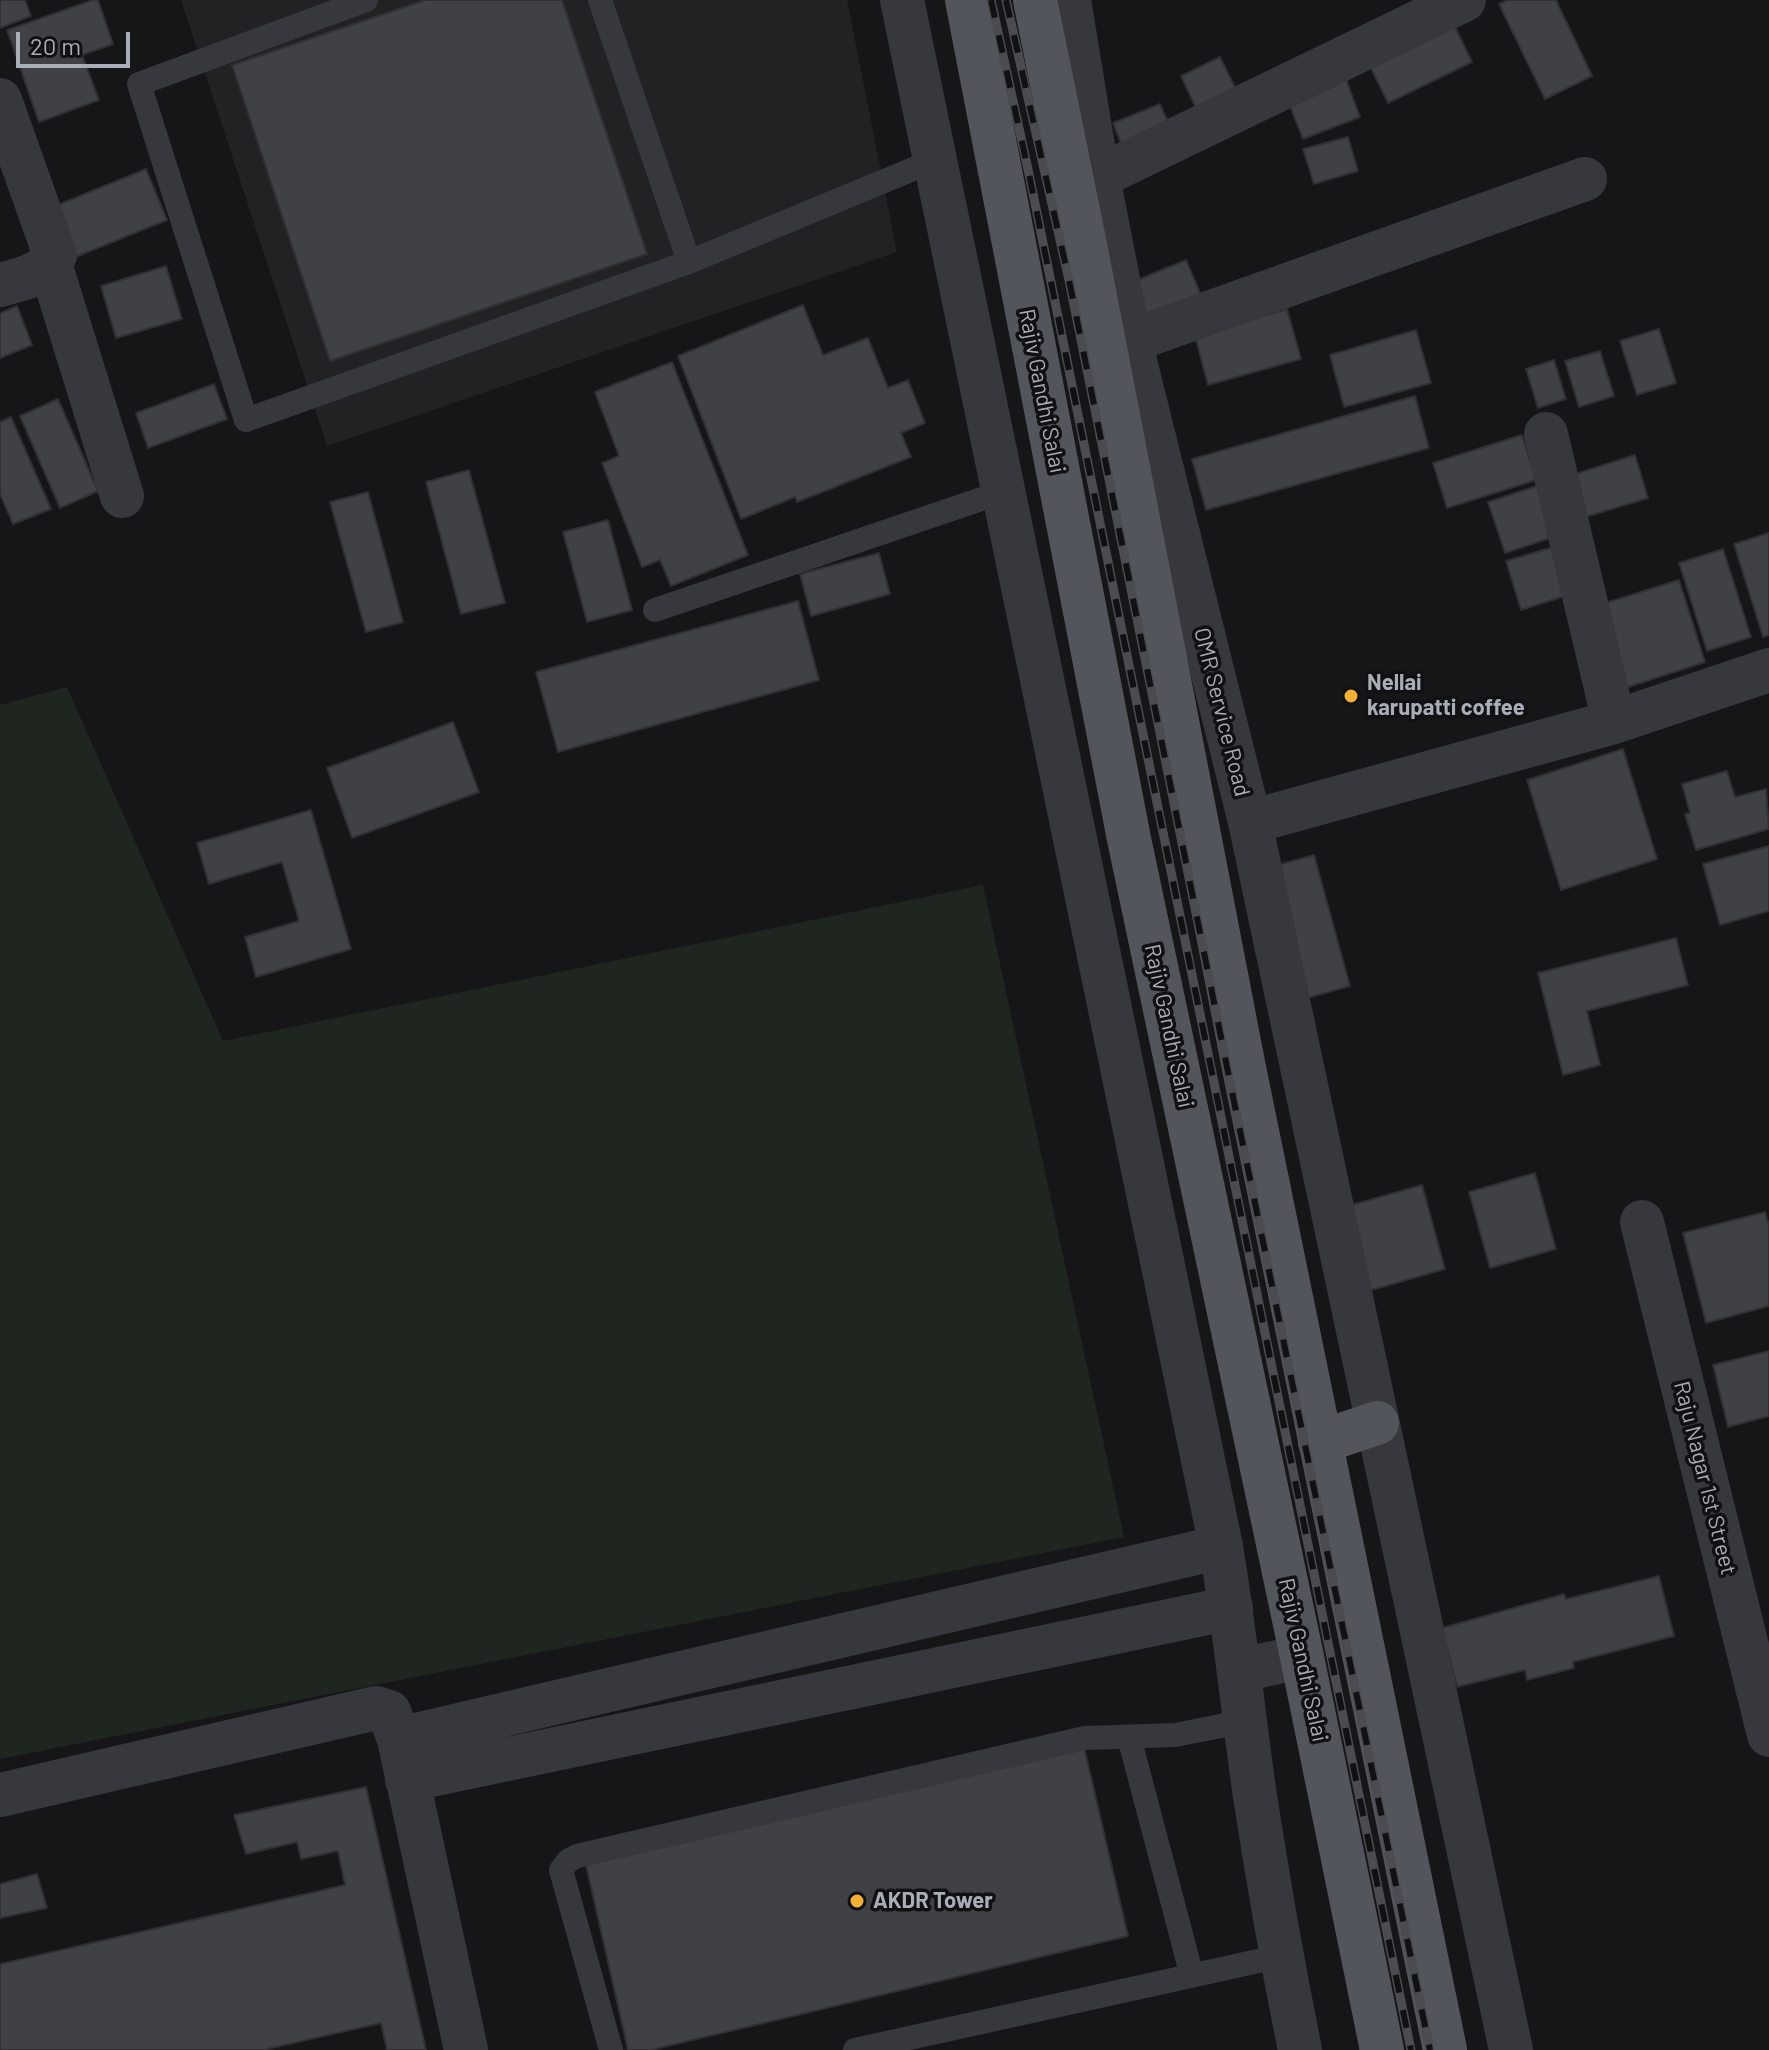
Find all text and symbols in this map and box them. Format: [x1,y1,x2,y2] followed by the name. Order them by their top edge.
[20,16,134,66] scale bar
[30,31,81,60] text: 20 m
[1013,307,1071,475] street label: Rajiv Gandhi Salai
[1188,625,1256,799] street label: OMR Service Road
[1367,670,1525,722] place label: Nellai karupatti coffee
[1342,687,1360,705] marker: Nellai karupatti coffee
[1139,942,1199,1110] street label: Rajiv Gandhi Salai
[1668,1378,1742,1578] street label: Raju Nagar 1st Street
[1273,1576,1333,1744] street label: Rajiv Gandhi Salai
[873,1888,993,1914] place label: AKDR Tower
[848,1892,866,1910] marker: AKDR Tower

